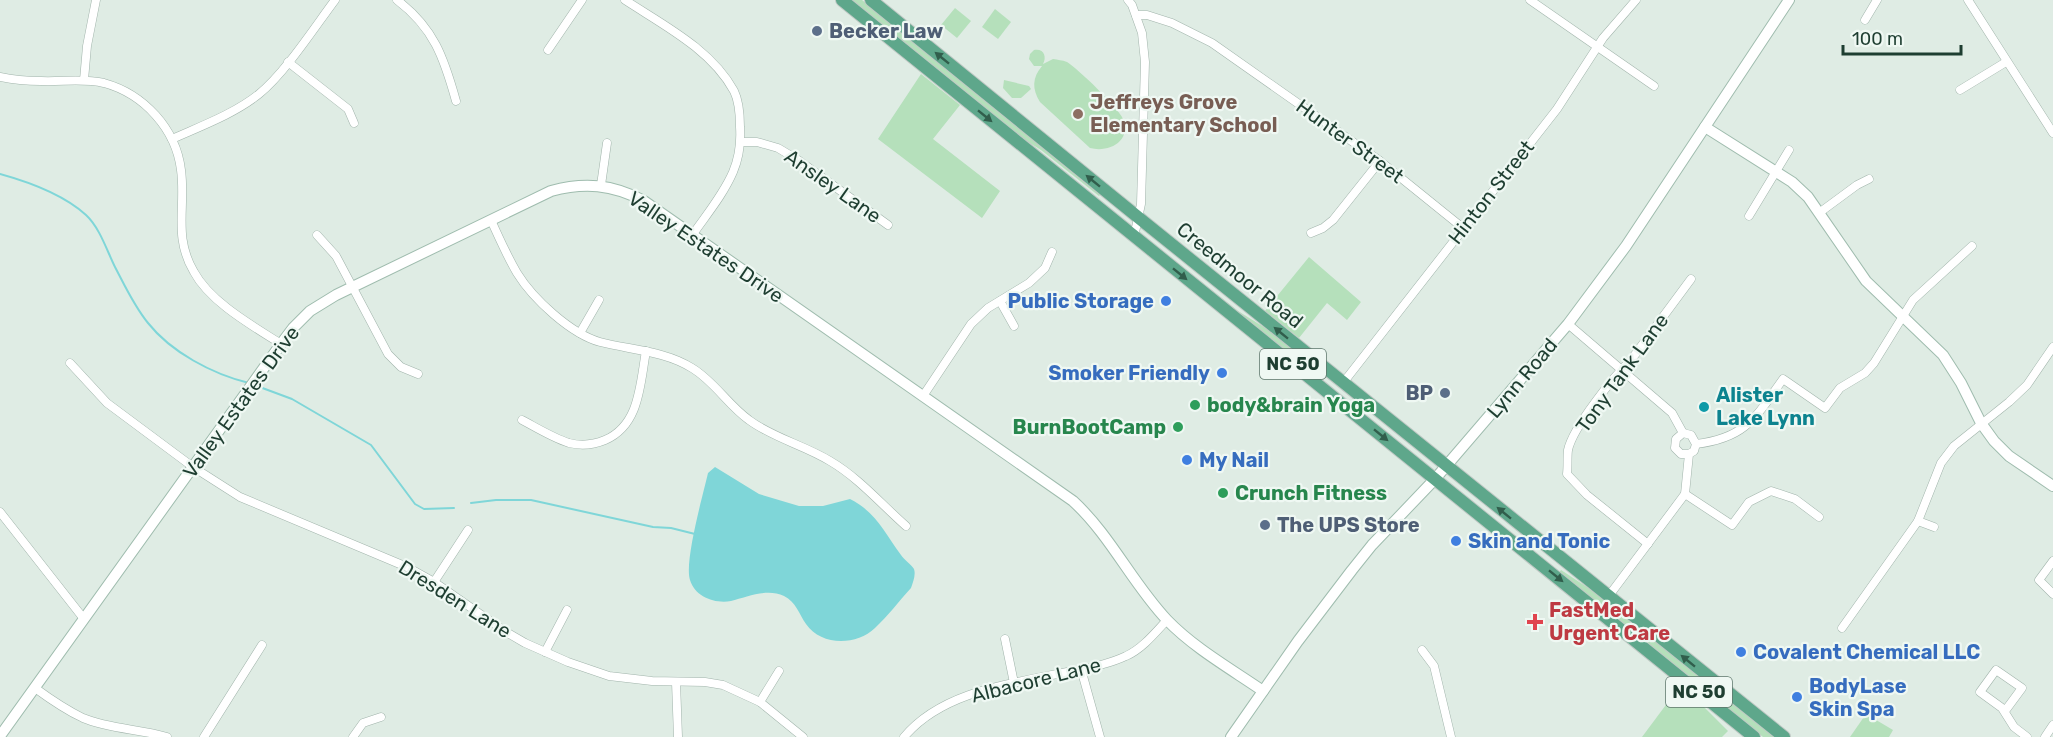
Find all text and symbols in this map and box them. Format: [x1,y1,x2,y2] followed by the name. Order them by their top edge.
[1843,18,1962,56] scale bar
[829,19,943,43] place label: Becker Law
[810,24,824,38] marker: Becker Law
[1852,28,1903,50] text: 100 m
[934,52,950,65] one-way arrow
[1090,90,1277,137] place label: Jeffreys Grove Elementary School
[1291,94,1409,188] street label: Hunter Street
[1071,107,1085,121] marker: Jeffreys Grove Elementary School
[977,110,993,123] one-way arrow
[1443,135,1539,249] street label: Hinton Street
[780,144,886,228] street label: Ansley Lane
[1085,175,1101,188] one-way arrow
[624,186,788,308] street label: Valley Estates Drive
[1172,217,1308,333] street label: Creedmoor Road
[1172,268,1188,281] one-way arrow
[1007,289,1154,313] place label: Public Storage
[1159,294,1173,308] marker: Public Storage
[1571,309,1673,437] street label: Tony Tank Lane
[178,321,304,483] street label: Valley Estates Drive
[1273,326,1289,339] one-way arrow
[1482,333,1562,423] street label: Lynn Road
[1260,349,1326,379] road number: NC 50
[1048,361,1210,385] place label: Smoker Friendly
[1215,366,1229,380] marker: Smoker Friendly
[1405,381,1433,405] place label: BP
[1716,383,1815,430] place label: Alister Lake Lynn
[1438,386,1452,400] marker: BP
[1207,393,1375,417] place label: body&brain Yoga
[1188,398,1202,412] marker: body&brain Yoga
[1697,400,1711,414] marker: Alister Lake Lynn
[1013,415,1166,439] place label: BurnBootCamp
[1171,420,1185,434] marker: BurnBootCamp
[1374,429,1389,441] one-way arrow
[1199,448,1269,472] place label: My Nail
[1180,453,1194,467] marker: My Nail
[1235,481,1387,505] place label: Crunch Fitness
[1216,486,1230,500] marker: Crunch Fitness
[1496,506,1512,519] one-way arrow
[1277,513,1420,537] place label: The UPS Store
[1258,518,1272,532] marker: The UPS Store
[1468,529,1611,553] place label: Skin and Tonic
[1449,534,1463,548] marker: Skin and Tonic
[394,555,516,643] street label: Dresden Lane
[1548,570,1564,583] one-way arrow
[1549,598,1670,645] place label: FastMed Urgent Care
[1526,613,1544,631] marker: FastMed Urgent Care
[1753,640,1980,664] place label: Covalent Chemical LLC
[1734,645,1748,659] marker: Covalent Chemical LLC
[969,652,1103,708] street label: Albacore Lane
[1681,656,1696,668] one-way arrow
[1809,674,1907,721] place label: BodyLase Skin Spa
[1666,677,1732,707] road number: NC 50
[1790,690,1804,704] marker: BodyLase Skin Spa

